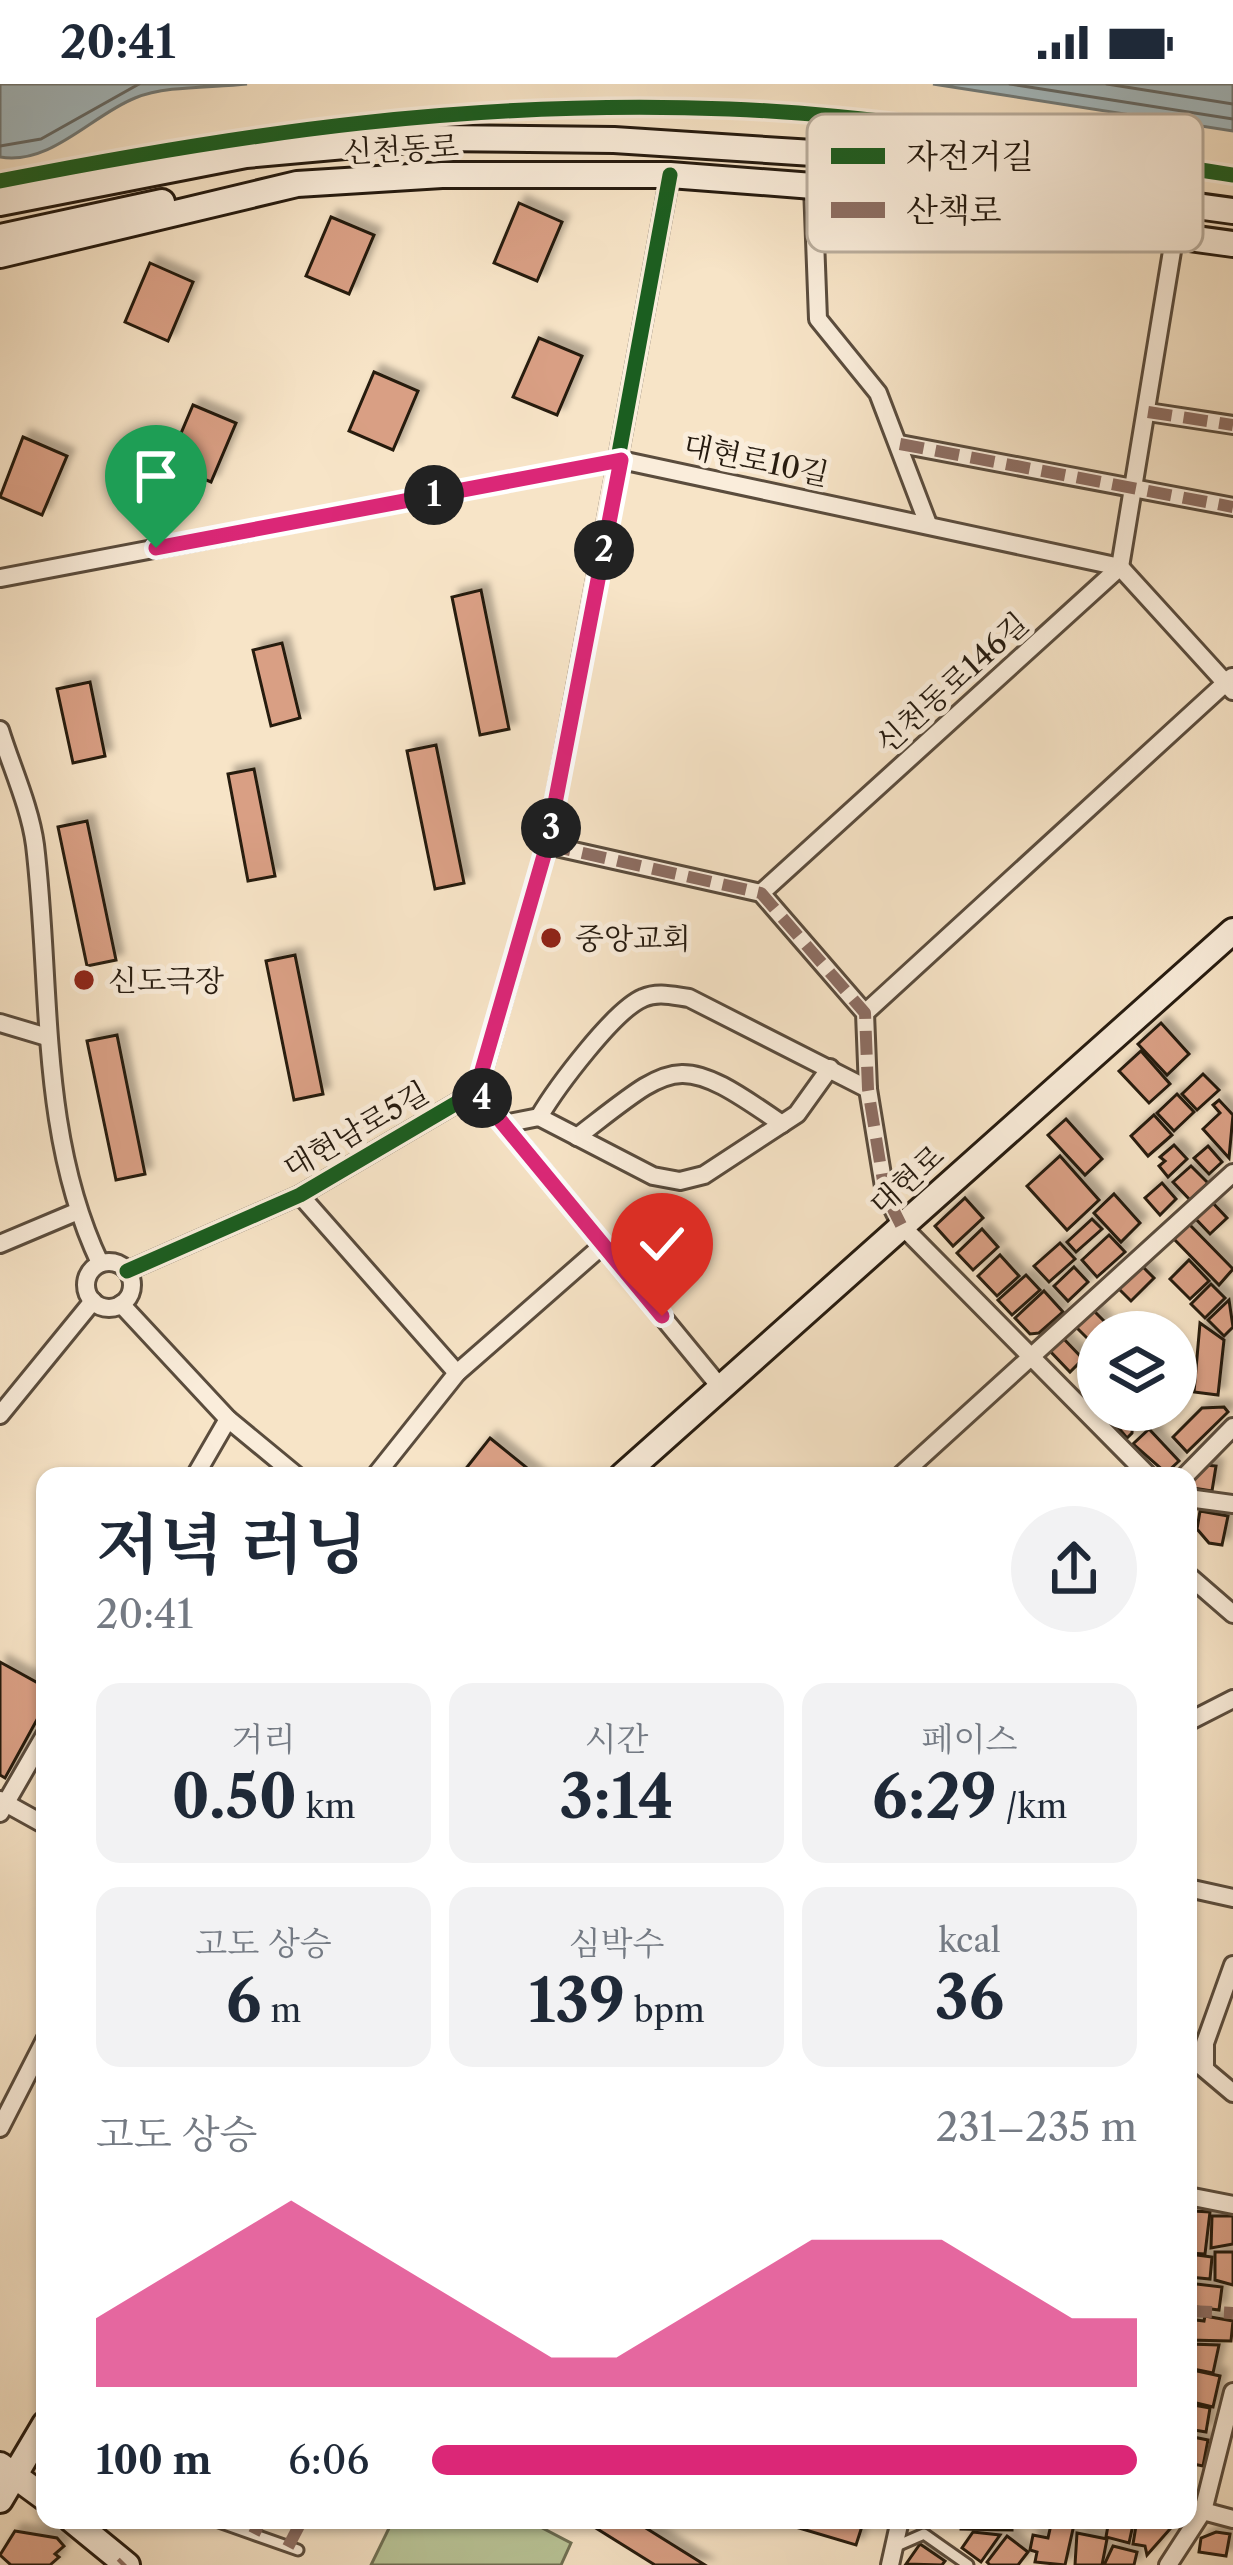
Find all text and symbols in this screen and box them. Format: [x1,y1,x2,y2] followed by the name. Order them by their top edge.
[60,14,176,70] text: 20:41
[807,114,1203,252] legend
[342,127,460,171] street label: 신천동로
[906,136,1034,177] text: 자전거길
[906,190,1002,231] text: 산책로
[105,425,207,548] pin
[680,427,832,493] street label: 대현로10길
[123,443,189,509] icon: arrive
[404,465,464,525] pin: 1
[427,474,441,515] text: 1
[574,520,634,580] pin: 2
[594,529,614,570] text: 2
[868,605,1036,761] street label: 신천동로146길
[521,798,581,858] pin: 3
[542,807,560,848] text: 3
[575,920,691,957] place label: 중앙교회
[538,925,564,951] marker: 중앙교회
[108,962,224,999] place label: 신도극장
[71,967,97,993] marker: 신도극장
[452,1068,512,1128] pin: 4
[277,1074,435,1186] street label: 대현남로5길
[472,1077,492,1118] text: 4
[862,1137,952,1223] street label: 대현로
[611,1193,713,1316] pin
[629,1211,695,1277] icon: check
[1077,1311,1197,1431] map controls
[1077,1311,1197,1431] button: layers
[96,1504,368,1585] text: 저녁 러닝
[1011,1506,1137,1632] button: share
[96,1590,193,1638] text: 20:41
[232,1719,295,1760] text: 거리
[585,1719,648,1760] text: 시간
[922,1719,1017,1760] text: 페이스
[171,1760,297,1834] text: 0.50
[559,1760,674,1834] text: 3:14
[872,1760,997,1834] text: 6:29
[297,1786,356,1827] text: km
[997,1786,1067,1827] text: /km
[938,1920,1001,1961] text: kcal
[195,1923,332,1964] text: 고도 상승
[569,1923,664,1964] text: 심박수
[935,1961,1004,2035] text: 36
[226,1964,262,2038] text: 6
[528,1964,625,2038] text: 139
[262,1990,301,2031] text: m
[625,1990,705,2031] text: bpm
[936,2103,1137,2151] text: 231–235 m
[96,2110,257,2158] text: 고도 상승
[96,2436,212,2484] text: 100 m
[288,2436,369,2484] text: 6:06

